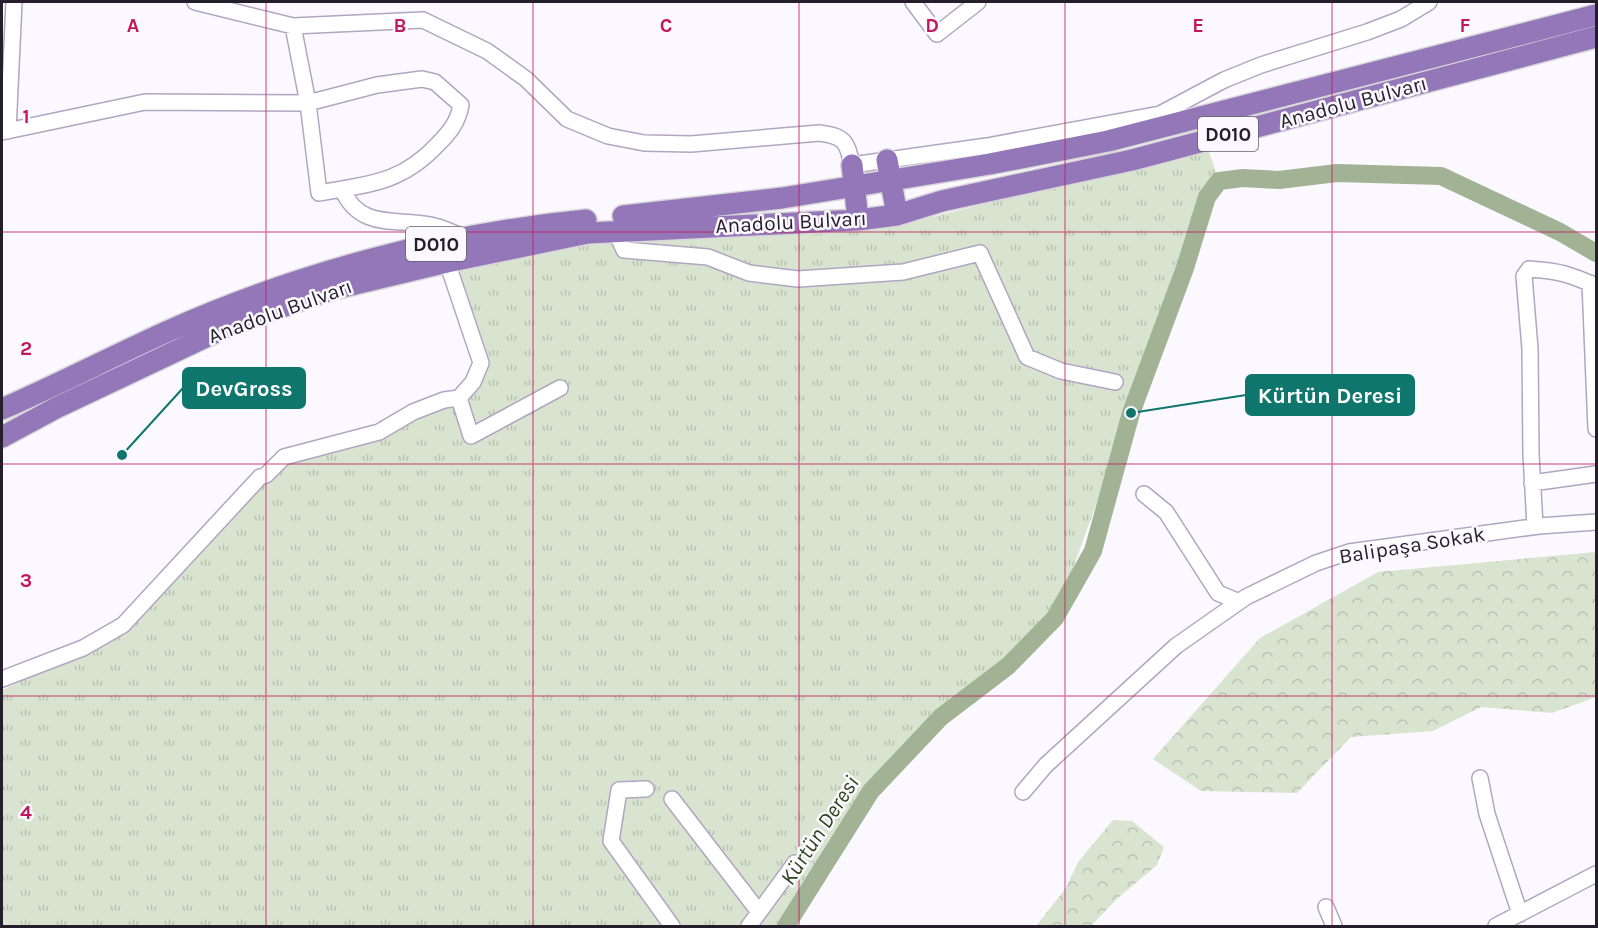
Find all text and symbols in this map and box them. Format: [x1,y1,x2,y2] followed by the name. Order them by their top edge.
[127,14,140,37] text: A
[394,14,406,37] text: B
[660,14,672,37] text: C
[925,14,939,37] text: D
[1192,14,1204,37] text: E
[1460,14,1471,37] text: F
[1277,71,1429,133] street label: Anadolu Bulvarı
[22,105,30,128] text: 1
[1198,117,1258,151] road number: D010
[715,206,867,238] street label: Anadolu Bulvarı
[406,227,466,261] road number: D010
[205,274,355,348] street label: Anadolu Bulvarı
[20,337,32,360] text: 2
[183,368,305,408] callout: DevGross
[1246,375,1414,415] callout: Kürtün Deresi
[195,376,293,402] text: DevGross
[1258,383,1402,409] text: Kürtün Deresi
[1337,522,1487,568] street label: Balipaşa Sokak
[20,569,32,592] text: 3
[775,771,865,890] water label: Kürtün Deresi
[20,801,32,824] text: 4

